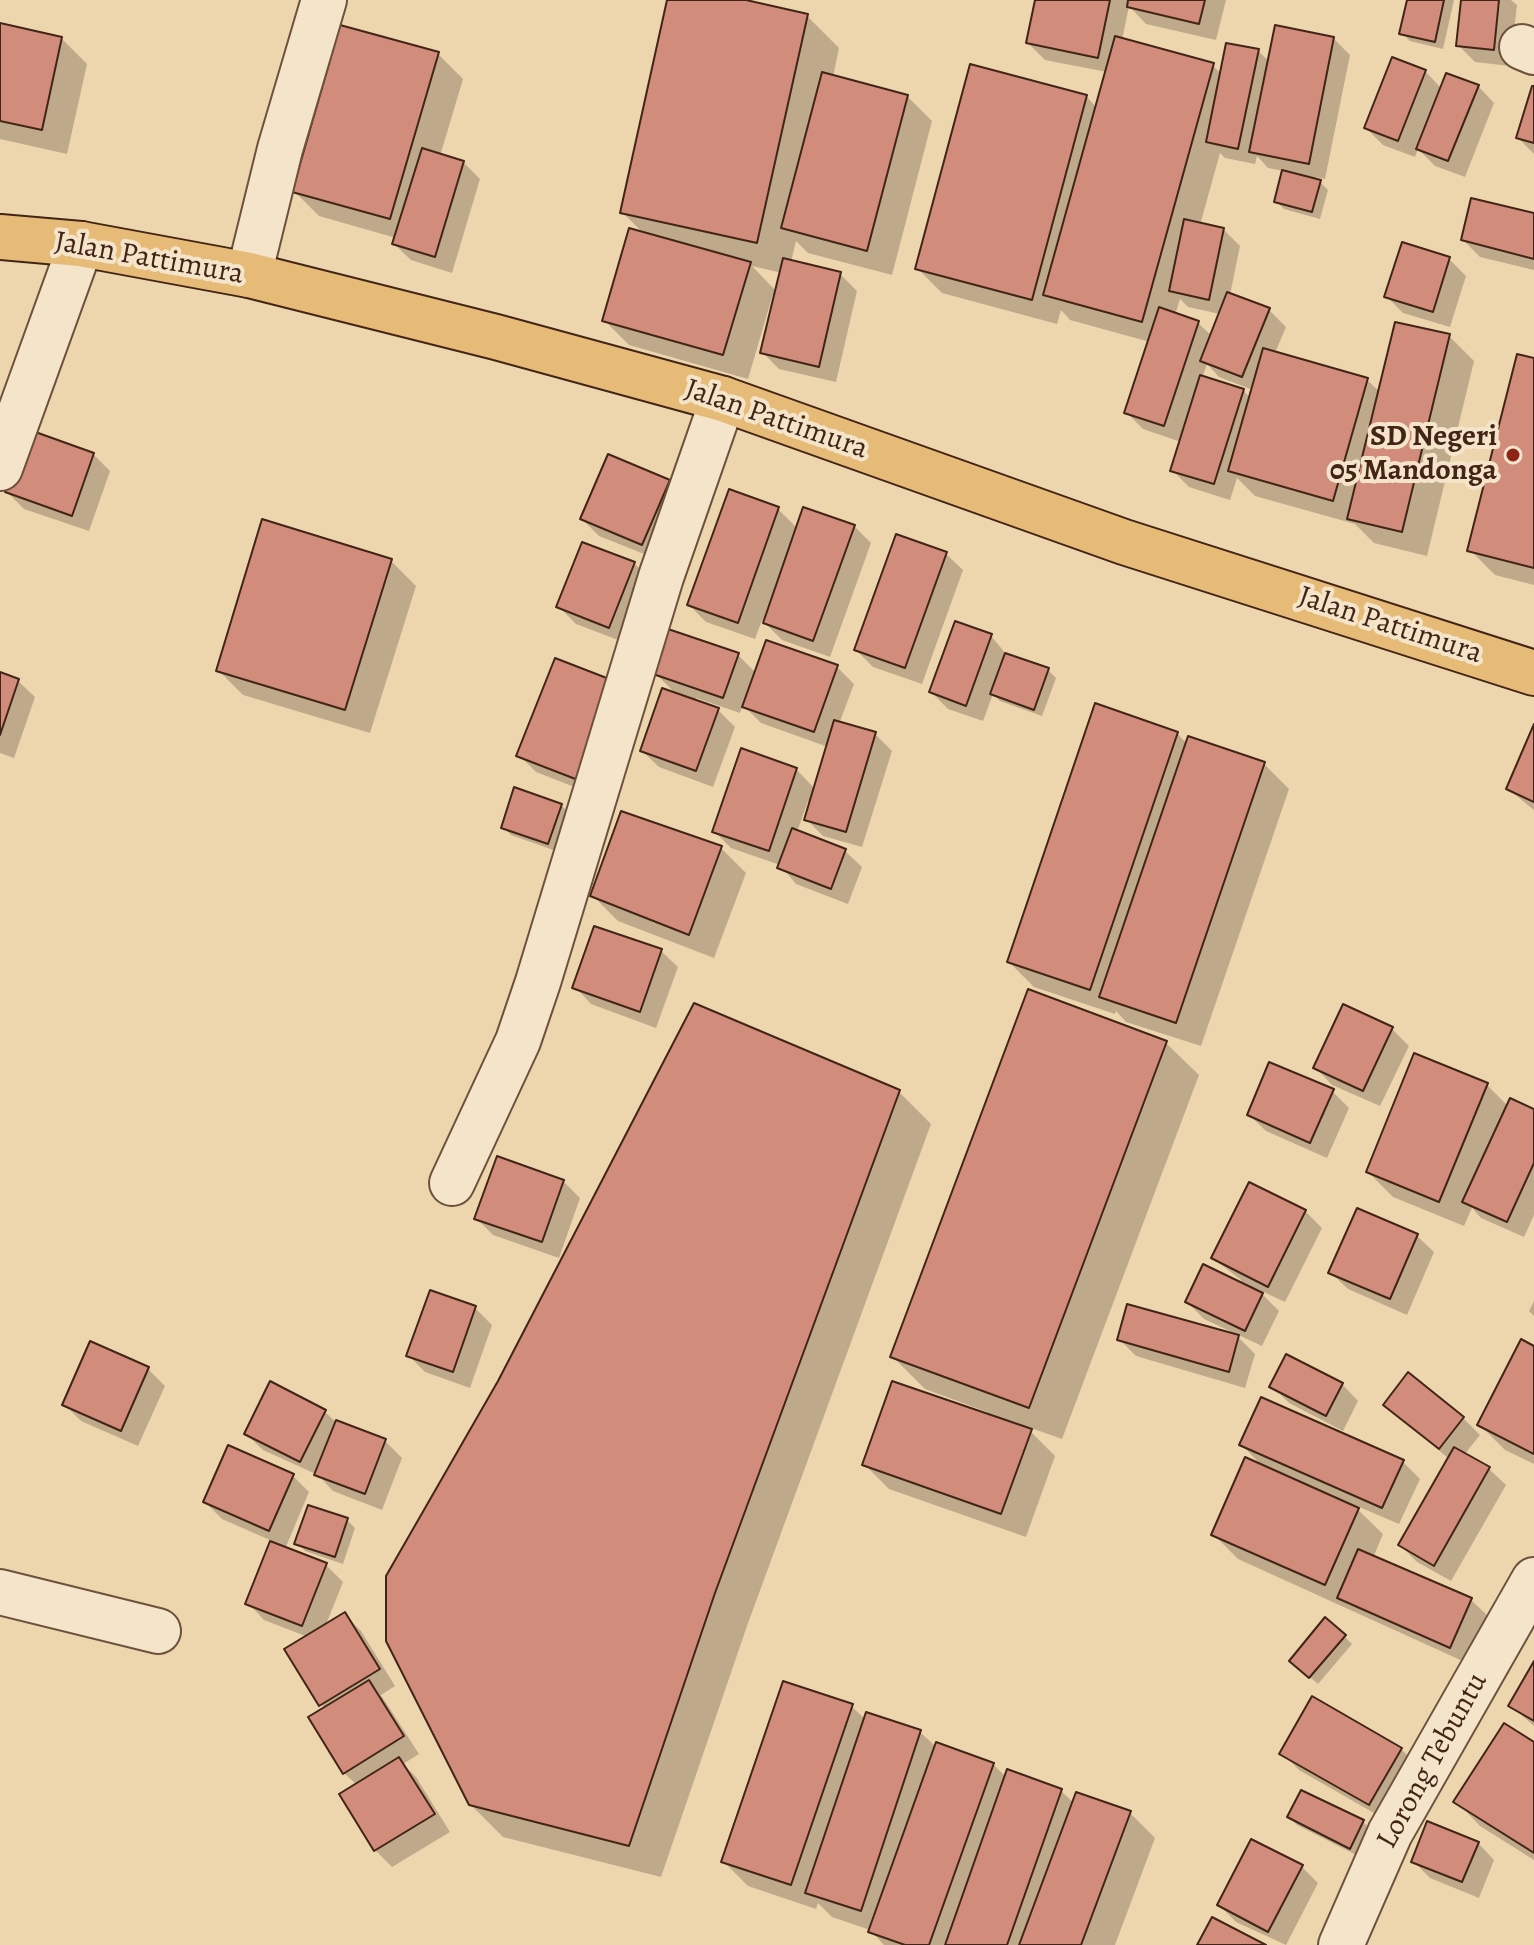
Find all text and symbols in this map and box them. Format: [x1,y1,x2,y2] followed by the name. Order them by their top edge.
[52,225,246,293] street label: Jalan Pattimura
[680,372,872,468] street label: Jalan Pattimura
[1330,420,1497,490] place label: SD Negeri 05 Mandonga
[1504,446,1522,464] marker: SD Negeri 05 Mandonga
[1294,579,1486,673] street label: Jalan Pattimura
[1370,1667,1496,1855] street label: Lorong Tebuntu

